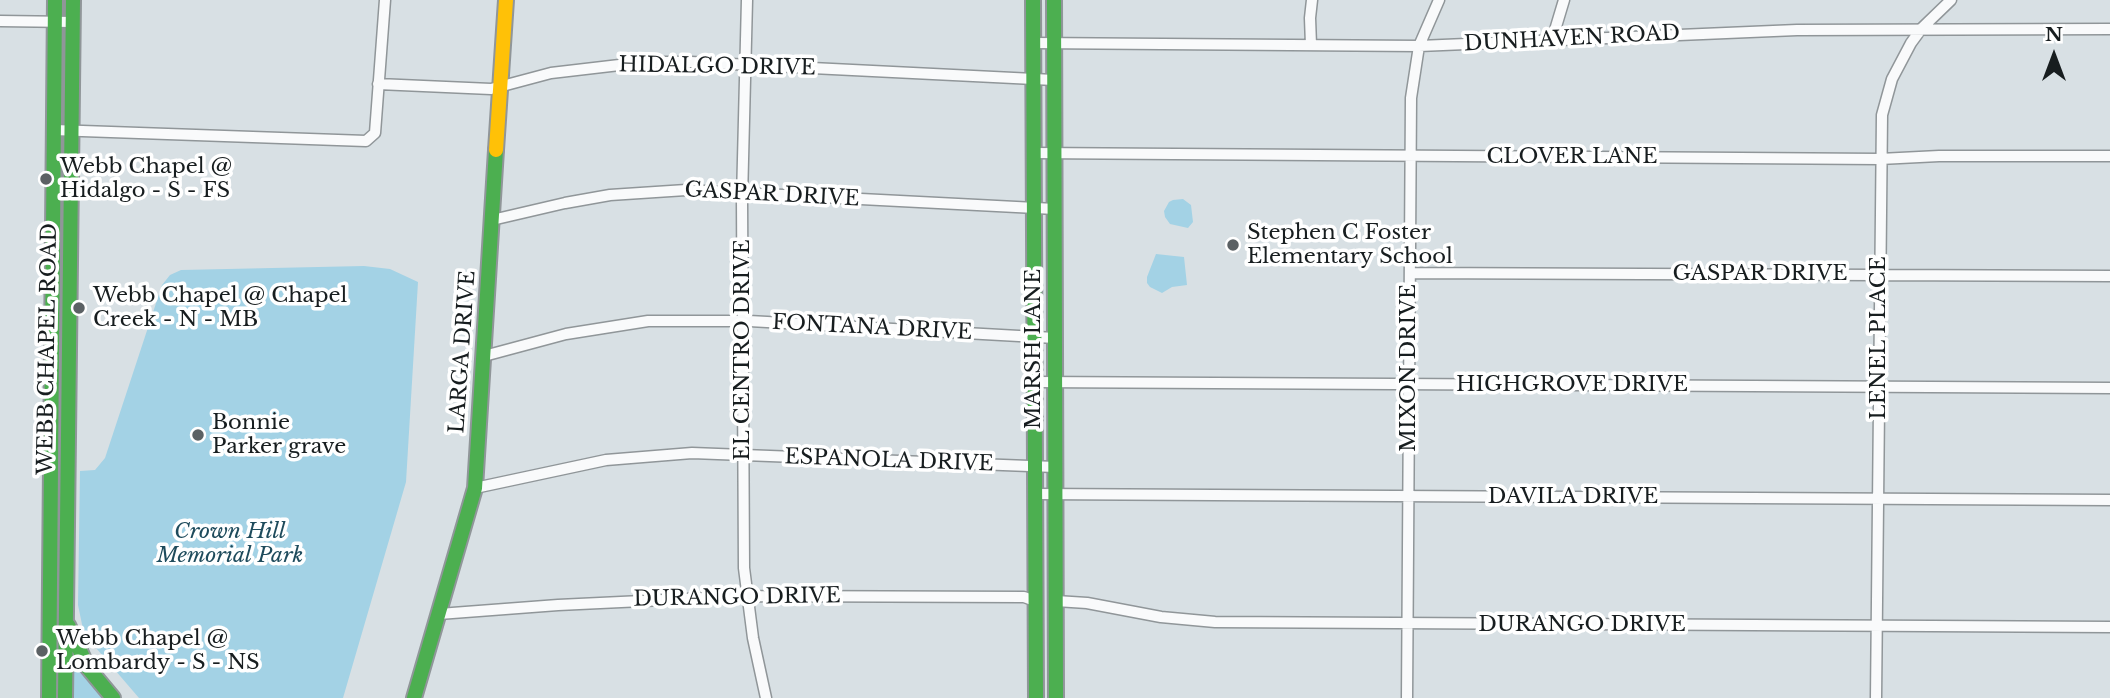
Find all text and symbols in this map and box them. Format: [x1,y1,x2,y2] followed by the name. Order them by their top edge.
[1463,21,1681,57] street label: DUNHAVEN ROAD
[2019,21,2089,91] north arrow
[2045,23,2063,46] text: N
[618,53,816,81] street label: HIDALGO DRIVE
[1486,144,1658,170] street label: CLOVER LANE
[60,154,232,204] place label: Webb Chapel @ Hidalgo - S - FS
[38,171,54,187] marker: Webb Chapel @ Hidalgo - S - FS
[684,178,860,212] street label: GASPAR DRIVE
[1247,220,1453,270] place label: Stephen C Foster Elementary School
[33,223,63,475] street label: WEBB CHAPEL ROAD
[1225,237,1241,253] marker: Stephen C Foster Elementary School
[730,239,756,461] street label: EL CENTRO DRIVE
[1866,256,1892,420] street label: LENEL PLACE
[1672,261,1848,287] street label: GASPAR DRIVE
[1021,269,1047,429] street label: MARSH LANE
[445,270,481,434] street label: LARGA DRIVE
[93,283,347,333] place label: Webb Chapel @ Chapel Creek - N - MB
[1396,284,1422,452] street label: MIXON DRIVE
[71,300,87,316] marker: Webb Chapel @ Chapel Creek - N - MB
[771,310,973,346] street label: FONTANA DRIVE
[1456,372,1688,398] street label: HIGHGROVE DRIVE
[212,410,346,460] place label: Bonnie Parker grave
[190,427,206,443] marker: Bonnie Parker grave
[784,445,994,477] street label: ESPANOLA DRIVE
[1488,484,1658,510] street label: DAVILA DRIVE
[157,519,303,569] park label: Crown Hill Memorial Park
[633,584,841,612] street label: DURANGO DRIVE
[1478,612,1686,638] street label: DURANGO DRIVE
[56,626,260,676] place label: Webb Chapel @ Lombardy - S - NS
[34,643,50,659] marker: Webb Chapel @ Lombardy - S - NS

